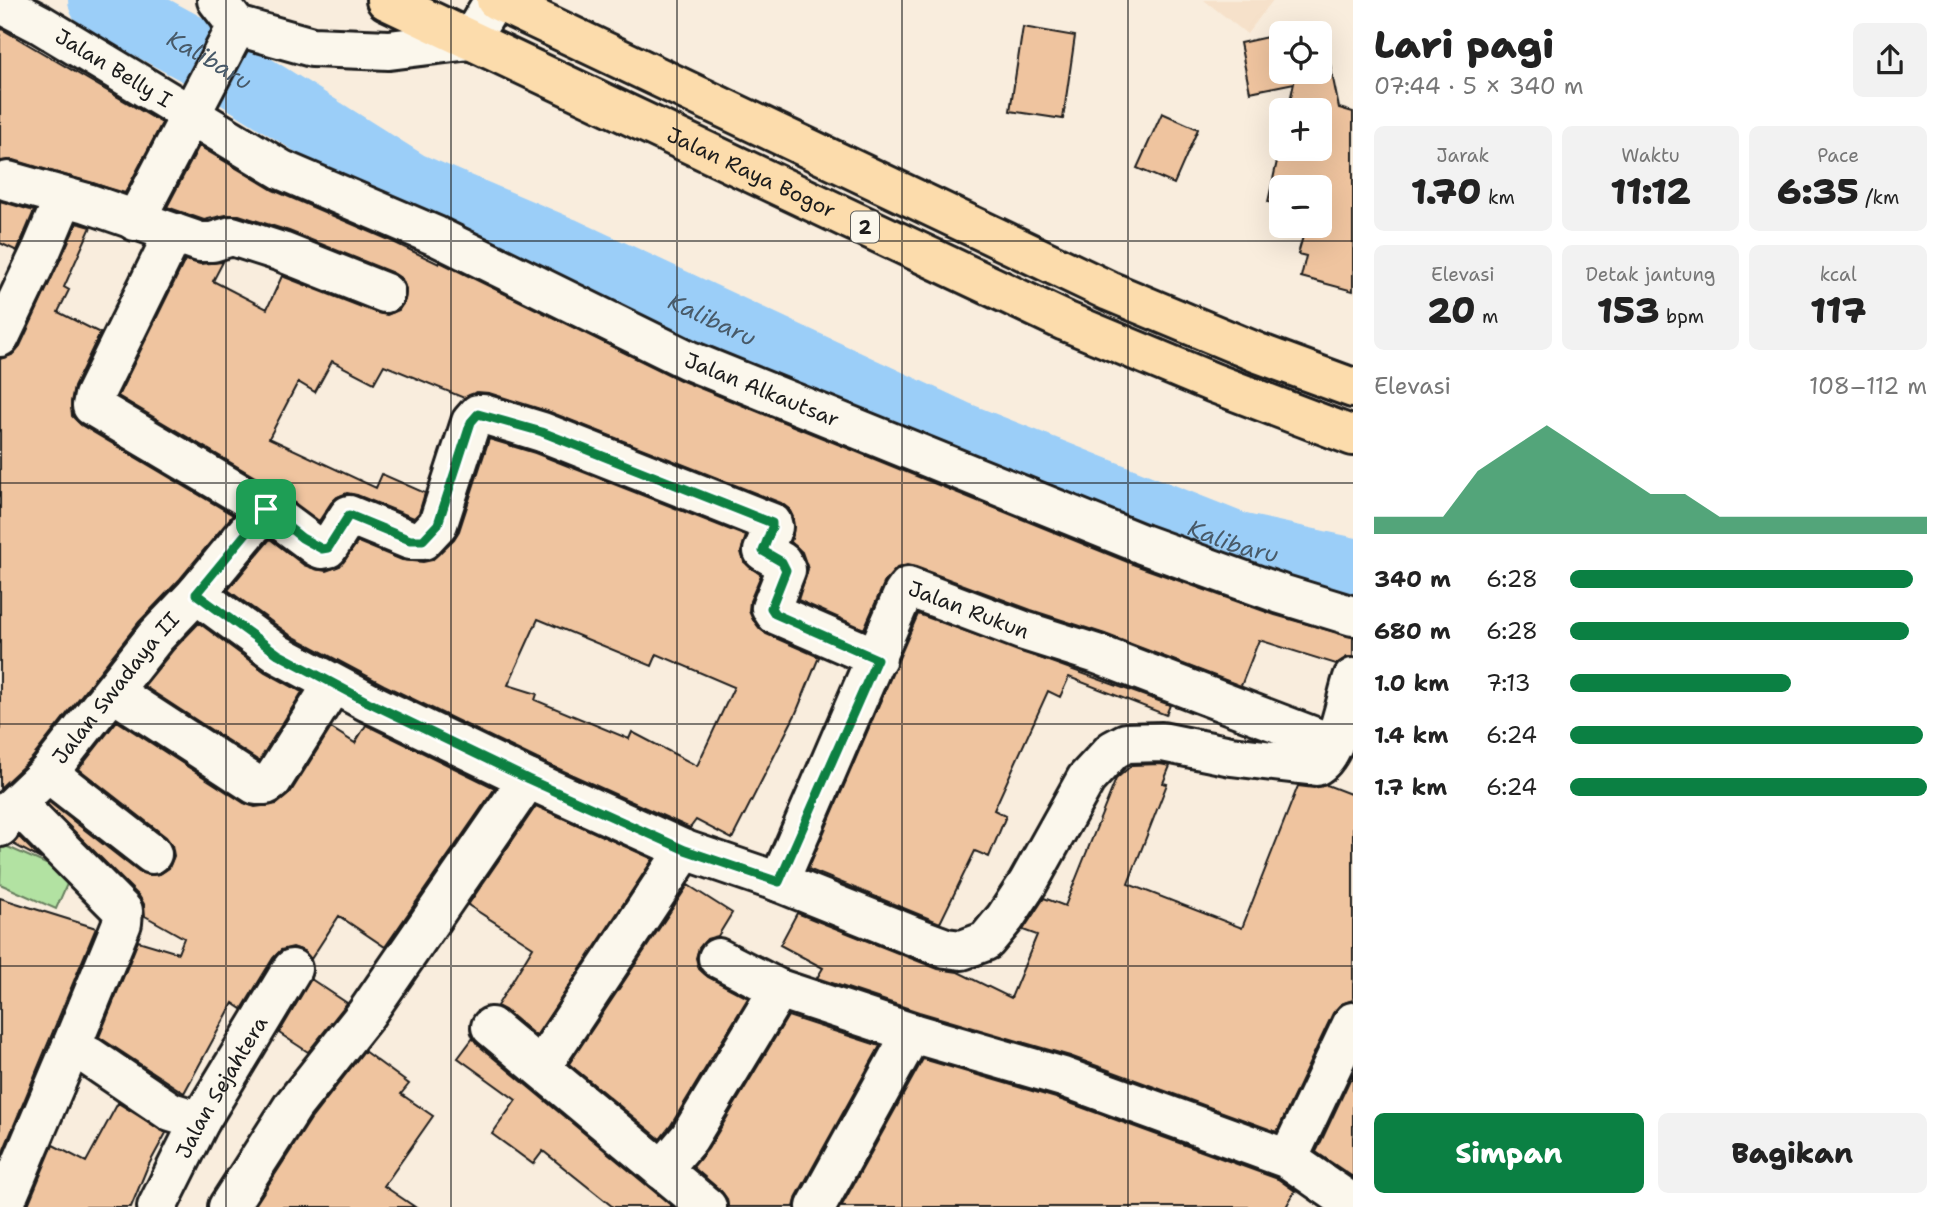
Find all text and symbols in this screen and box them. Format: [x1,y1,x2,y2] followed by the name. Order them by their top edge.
[1374,19,1554,70] text: Lari pagi
[1269,21,1332,238] map controls
[1269,21,1332,84] button: locate
[50,22,177,114] street label: Jalan Belly I
[1853,23,1927,97] button: share
[162,24,258,97] water label: Kalibaru
[1374,71,1584,101] text: 07:44 · 5 × 340 m
[1269,98,1332,161] button: +
[662,121,840,225] street label: Jalan Raya Bogor
[1436,143,1489,168] text: Jarak
[1621,143,1680,168] text: Waktu
[1817,143,1859,168] text: Pace
[1411,168,1481,215] text: 1.70
[1610,168,1691,215] text: 11:12
[1777,168,1859,215] text: 6:35
[1269,175,1332,238] button: −
[1481,185,1515,210] text: km
[1859,185,1899,210] text: /km
[851,212,879,243] road number: 2
[1431,262,1495,287] text: Elevasi
[1585,262,1716,287] text: Detak jantung
[1820,262,1857,287] text: kcal
[663,286,761,353] water label: Kalibaru
[1427,287,1476,334] text: 20
[1597,287,1660,334] text: 153
[1810,287,1866,334] text: 117
[1476,304,1498,329] text: m
[1660,304,1704,329] text: bpm
[680,346,844,434] street label: Jalan Alkautsar
[1374,371,1451,401] text: Elevasi
[1809,371,1927,401] text: 108–112 m
[236,479,296,539] pin
[247,490,285,528] icon: arrive
[1183,513,1281,569] water label: Kalibaru
[1374,564,1451,594] text: 340 m
[1486,564,1538,594] text: 6:28
[904,574,1033,646] street label: Jalan Rukun
[46,606,186,770] street label: Jalan Swadaya II
[1374,616,1451,646] text: 680 m
[1486,616,1538,646] text: 6:28
[1374,668,1449,698] text: 1.0 km
[1486,668,1531,698] text: 7:13
[1374,720,1448,750] text: 1.4 km
[1486,720,1537,750] text: 6:24
[1374,772,1447,802] text: 1.7 km
[1486,772,1537,802] text: 6:24
[169,1011,274,1164] street label: Jalan Sejahtera
[1374,1113,1644,1193] button: Simpan
[1658,1113,1927,1193] button: Bagikan

